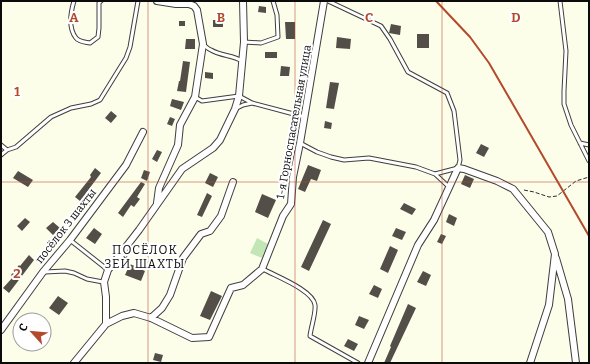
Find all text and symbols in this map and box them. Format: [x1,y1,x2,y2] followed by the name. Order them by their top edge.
[69,10,79,25] text: A
[217,10,225,25] text: B
[365,10,373,25] text: C
[511,10,521,25] text: D
[274,44,314,200] street label: 1-я Горноспасательная улица
[14,84,20,99] text: 1
[33,186,99,266] street label: посёлок 3 шахты
[105,242,185,271] district label: ПОСЁЛОК 3ЕЙ ШАХТЫ
[13,266,21,281] text: 2
[12,312,52,352] north arrow
[16,322,31,334] text: С

